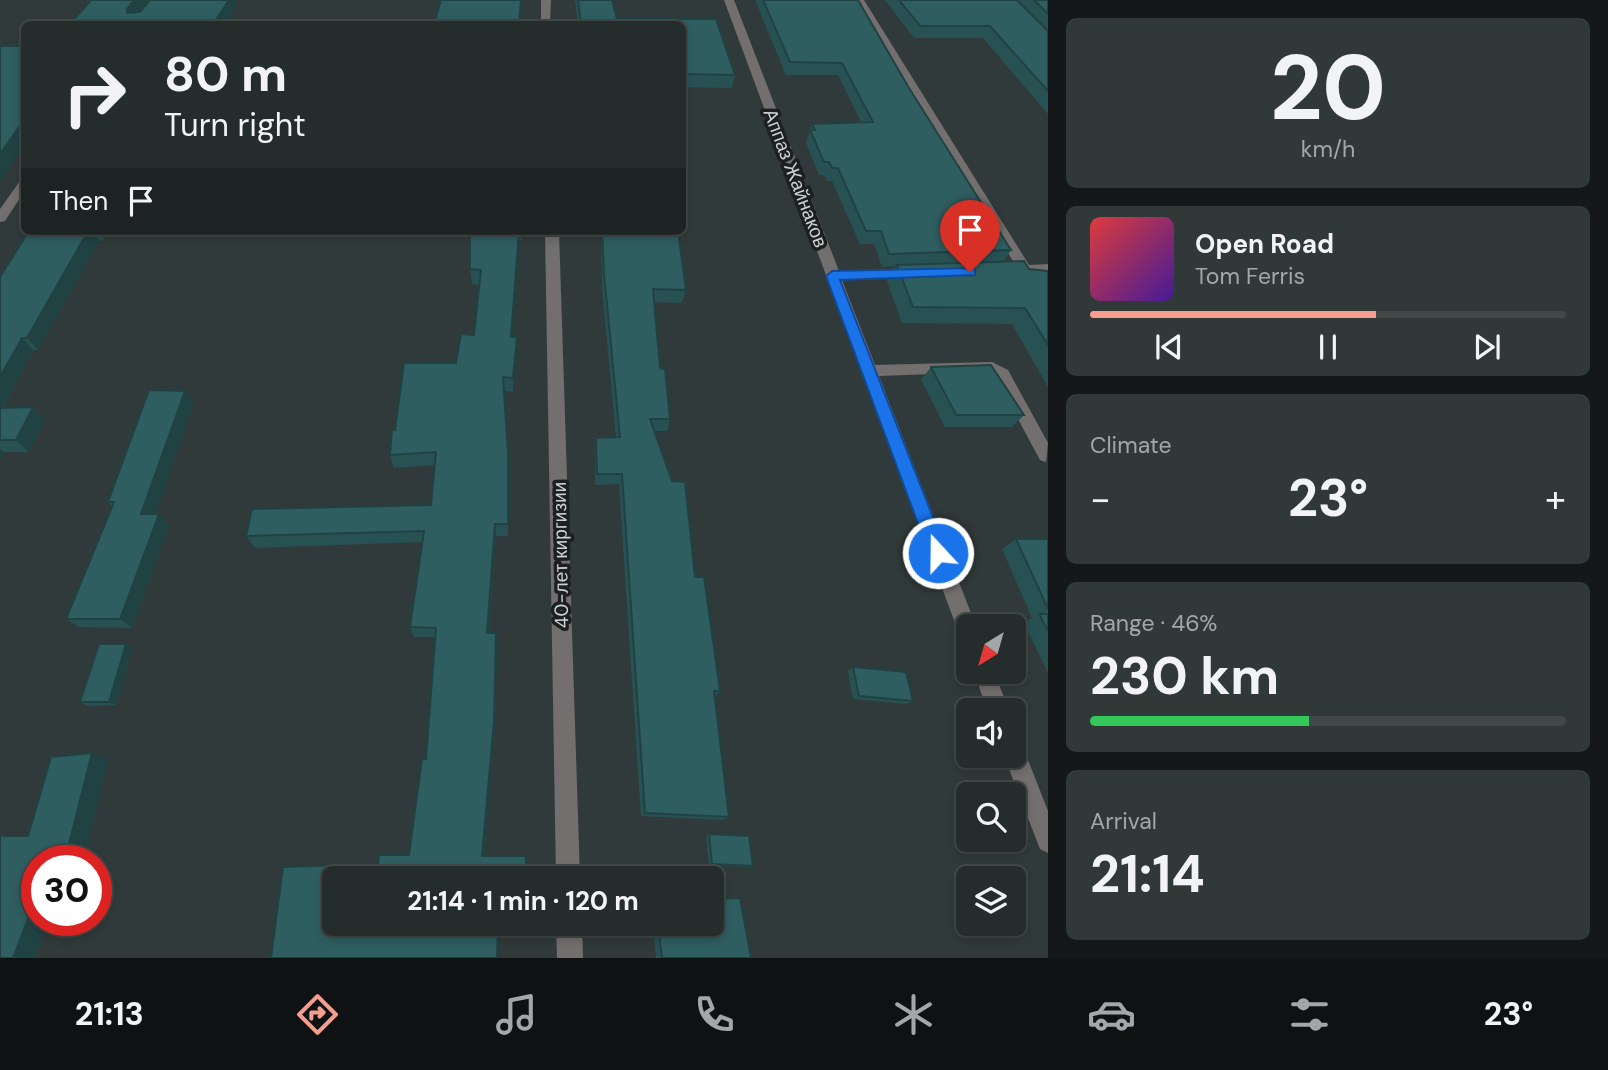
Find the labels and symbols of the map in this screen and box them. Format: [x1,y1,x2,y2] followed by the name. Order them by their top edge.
[758,105,833,251] street label: Аппаз Жайнаков
[940,200,1000,272] pin
[547,482,574,628] street label: 40-лет киргизии
[901,516,975,590] position arrow
[956,614,1026,684] north arrow
[21,845,112,936] speed limit sign: 30

